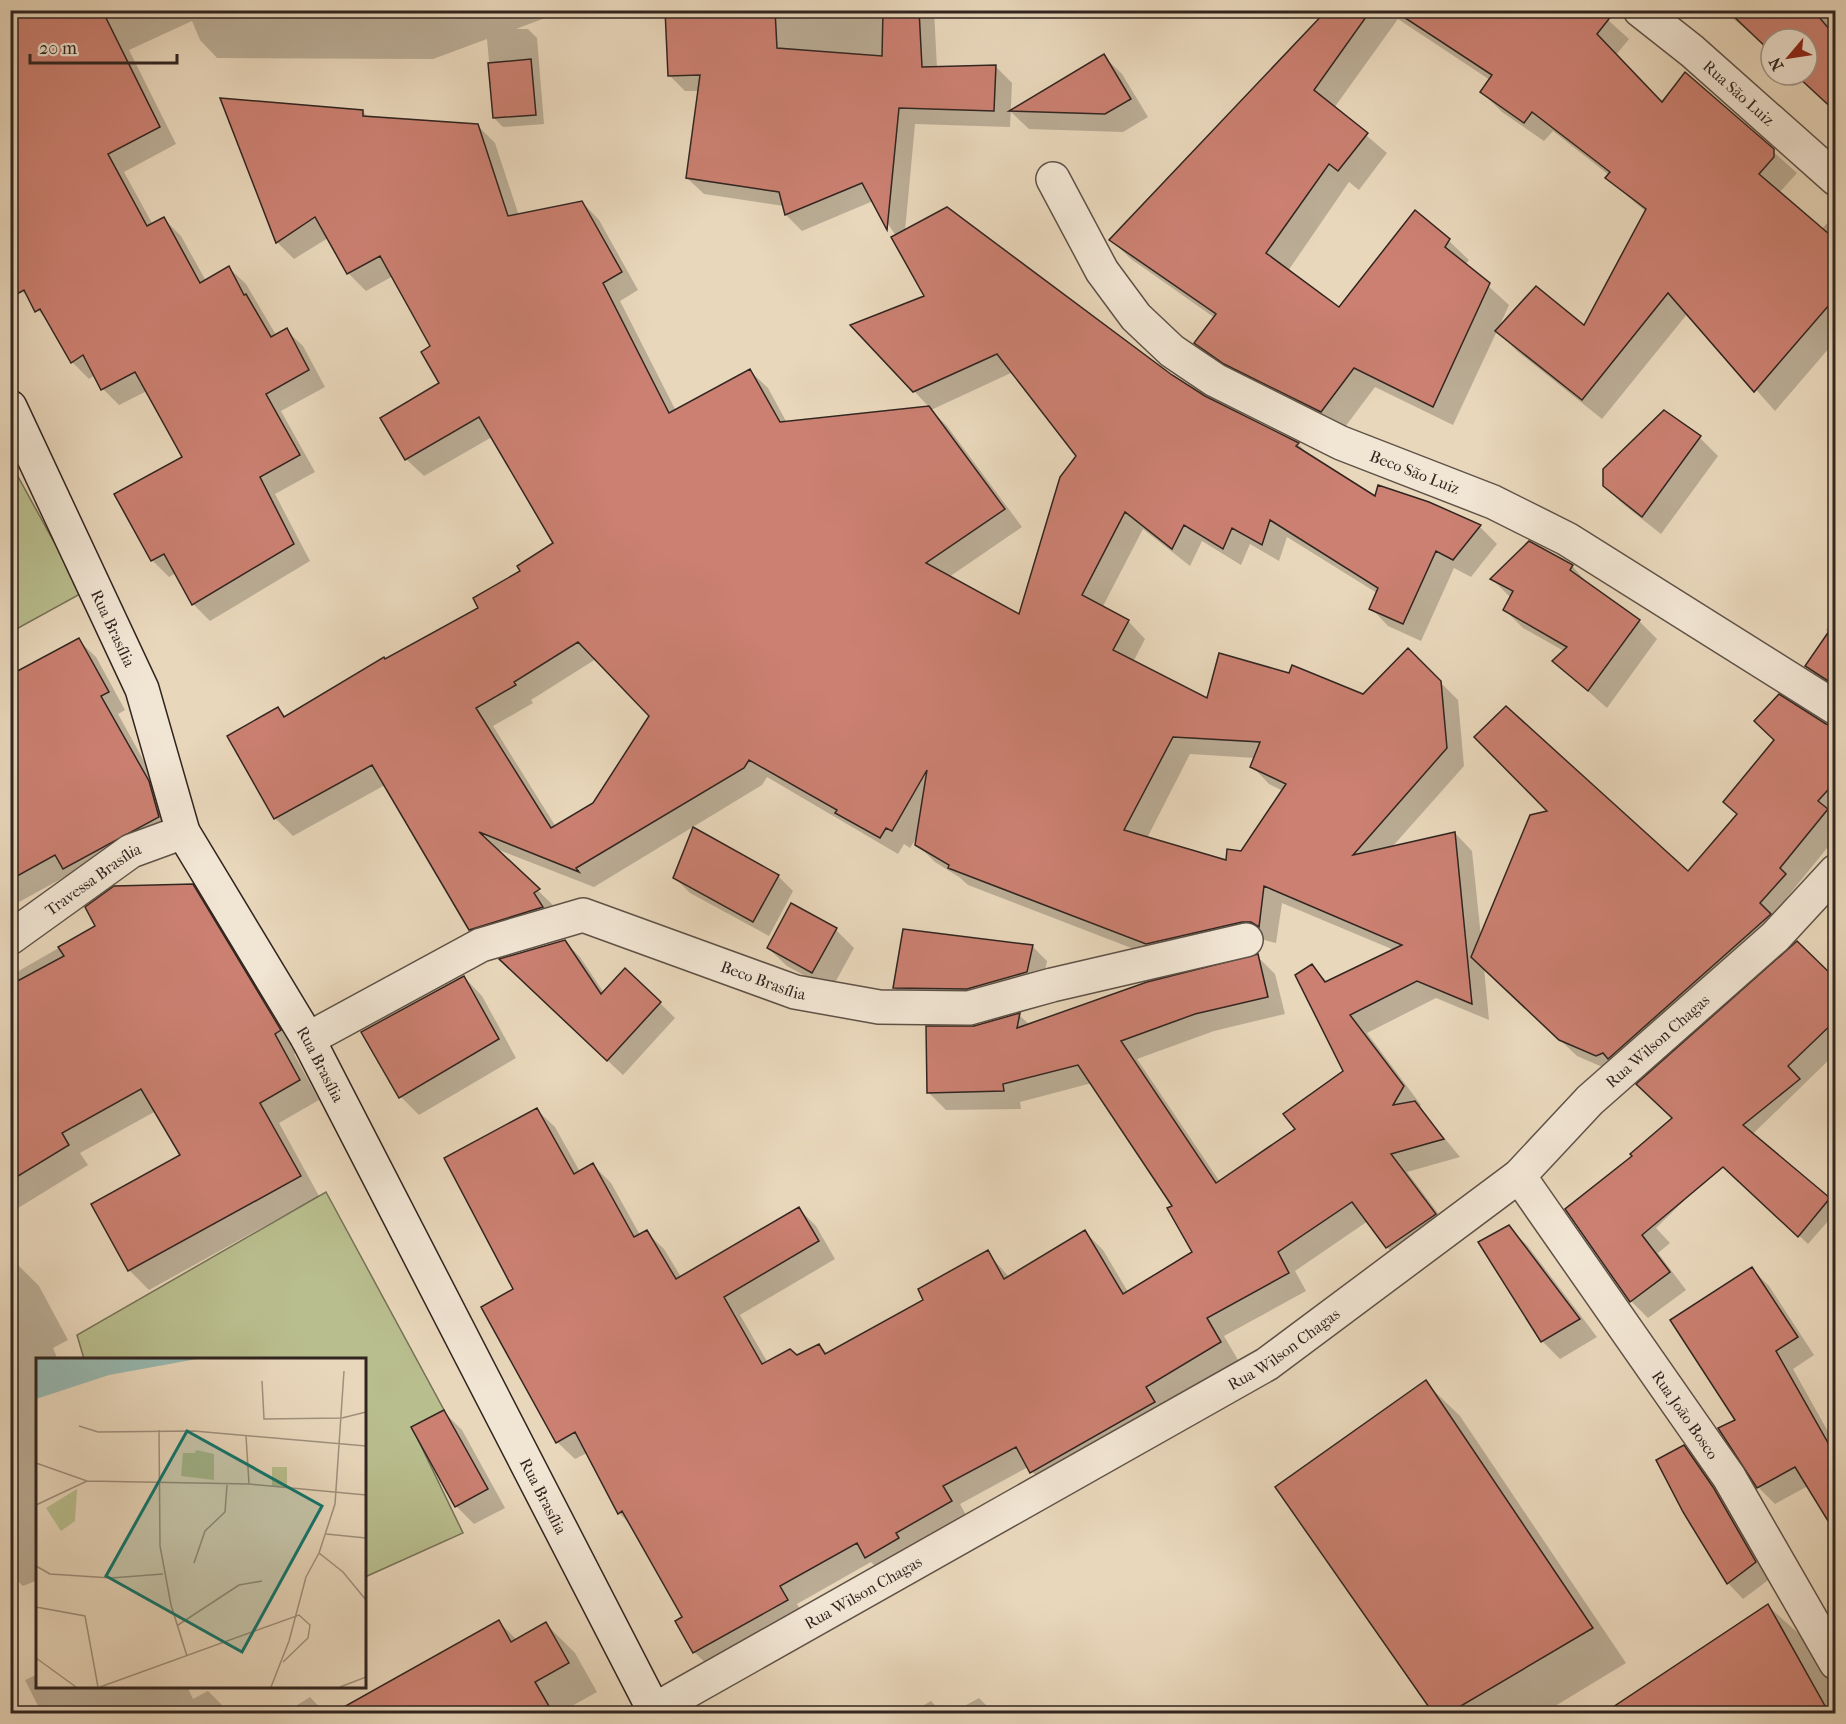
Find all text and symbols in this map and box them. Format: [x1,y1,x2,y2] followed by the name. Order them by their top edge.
[30,27,177,65] scale bar
[1759,27,1819,87] north arrow
[39,38,77,59] text: 20 m
[1765,53,1788,74] text: N
[1699,56,1778,130] street label: Rua São Luiz
[1367,446,1462,498] street label: Beco São Luiz
[87,587,139,670] street label: Rua Brasília
[41,839,144,920] street label: Travessa Brasília
[718,957,808,1004] street label: Beco Brasília
[1602,990,1713,1092] street label: Rua Wilson Chagas
[292,1023,348,1106] street label: Rua Brasília
[1224,1304,1344,1394] street label: Rua Wilson Chagas
[36,1358,366,1688] inset map
[1648,1367,1723,1463] street label: Rua João Bosco
[516,1455,571,1538] street label: Rua Brasília
[801,1552,925,1633] street label: Rua Wilson Chagas

